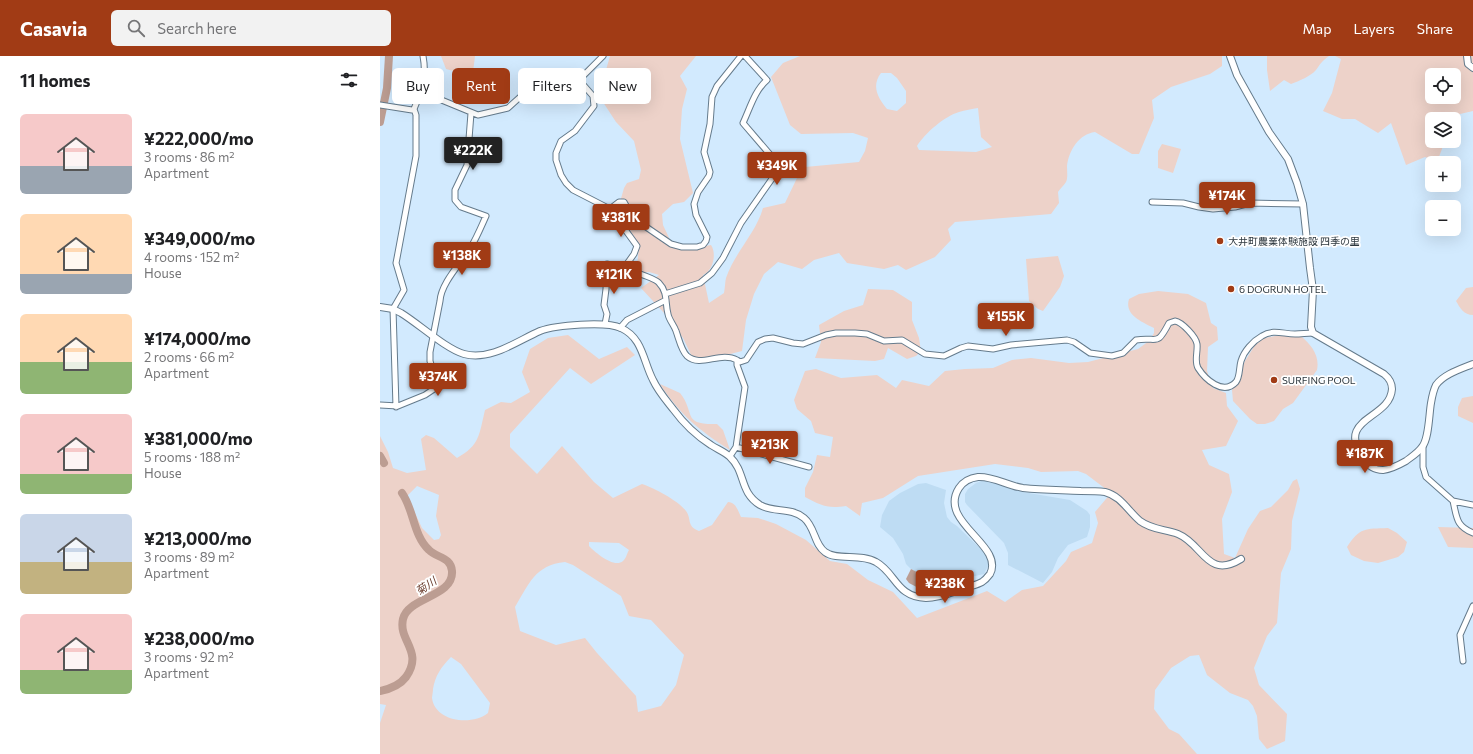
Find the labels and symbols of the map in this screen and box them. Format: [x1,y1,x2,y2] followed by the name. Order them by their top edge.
[445,137,501,171] pin: ¥222K
[749,152,805,186] pin: ¥349K
[1199,182,1255,216] pin: ¥174K
[593,204,649,238] pin: ¥381K
[1228,235,1360,247] place label: 大井町農業体験施設 四季の里
[1215,236,1225,246] marker: 大井町農業体験施設 四季の里
[434,242,490,276] pin: ¥138K
[586,261,642,295] pin: ¥121K
[1239,283,1327,295] place label: 6 DOGRUN HOTEL
[1226,284,1236,294] marker: 6 DOGRUN HOTEL
[978,303,1034,337] pin: ¥155K
[410,363,466,397] pin: ¥374K
[1282,374,1356,386] place label: SURFING POOL
[1269,375,1279,385] marker: SURFING POOL
[742,431,798,465] pin: ¥213K
[1337,440,1393,474] pin: ¥187K
[917,570,973,604] pin: ¥238K
[413,573,439,597] water label: 菊川

